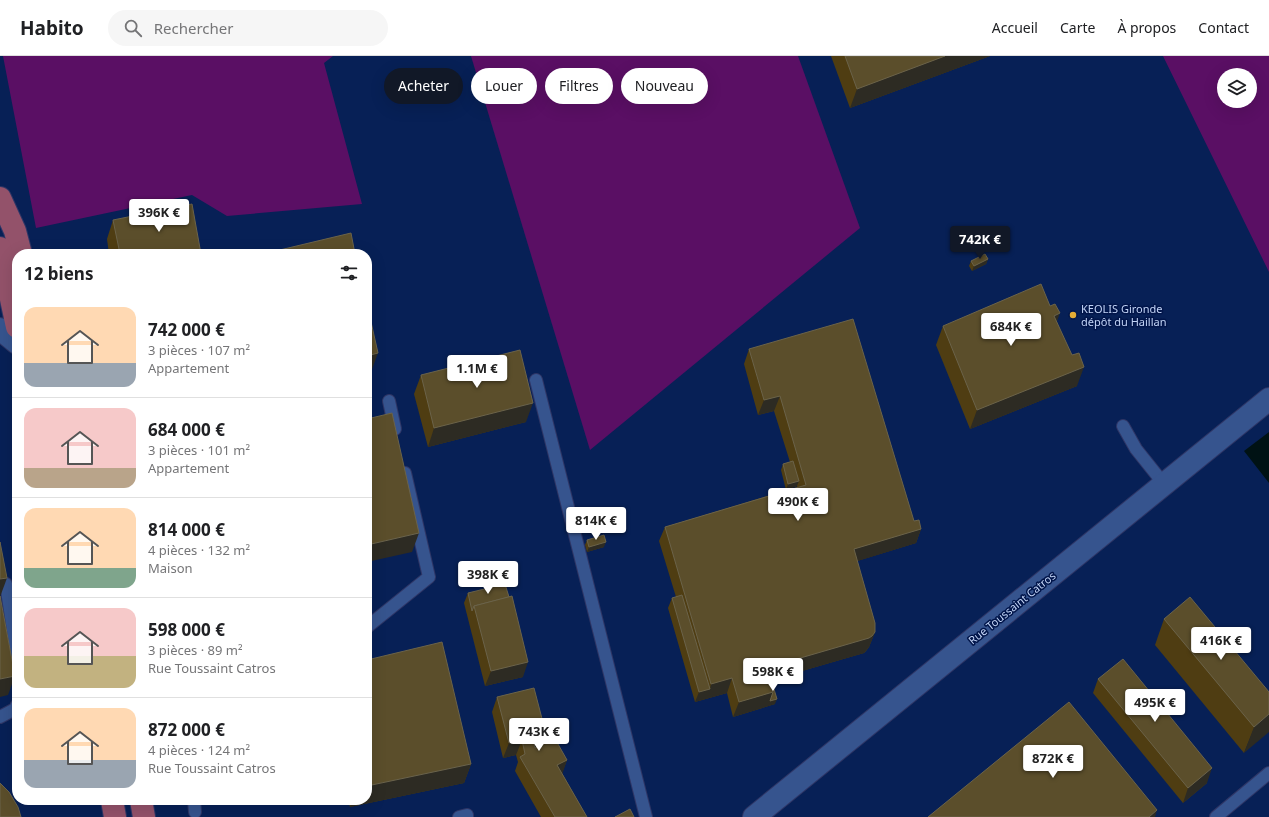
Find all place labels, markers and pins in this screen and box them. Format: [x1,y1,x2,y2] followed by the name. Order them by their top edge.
[126,199,192,233] pin: 396K €
[947,226,1013,260] pin: 742K €
[1081,301,1166,329] place label: KEOLIS Gironde dépôt du Haillan
[1068,310,1078,320] marker: KEOLIS Gironde dépôt du Haillan
[978,313,1044,347] pin: 684K €
[444,355,510,389] pin: 1.1M €
[765,488,831,522] pin: 490K €
[563,507,629,541] pin: 814K €
[455,561,521,595] pin: 398K €
[1188,627,1254,661] pin: 416K €
[740,658,806,692] pin: 598K €
[1122,689,1188,723] pin: 495K €
[506,718,572,752] pin: 743K €
[1020,745,1086,779] pin: 872K €

